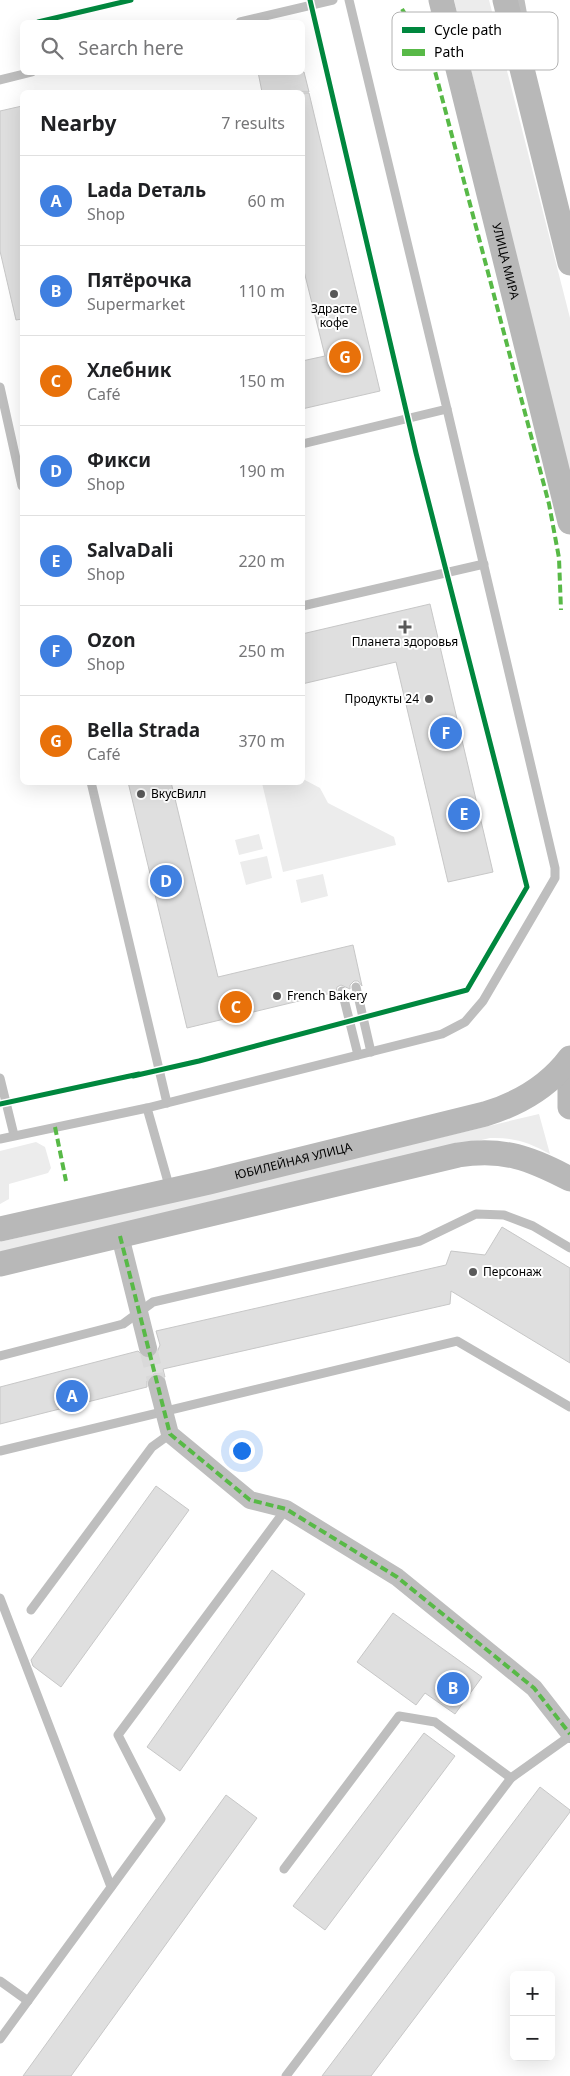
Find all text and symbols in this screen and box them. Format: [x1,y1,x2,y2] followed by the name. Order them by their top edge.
[392,12,558,70] legend
[20,20,305,75] search box
[434,20,502,39] text: Cycle path
[38,34,66,62] icon: search
[78,35,184,61] text: Search here
[434,42,464,61] text: Path
[40,109,116,137] text: Nearby
[221,112,285,134] text: 7 results
[87,177,206,203] text: Lada Dеталь
[50,190,62,212] text: A
[248,190,285,212] text: 60 m
[87,203,125,225] text: Shop
[488,221,524,301] street label: УЛИЦА МИРА
[87,267,192,293] text: Пятёрочка
[51,280,61,302] text: B
[238,280,285,302] text: 110 m
[328,288,340,300] marker: Здрасте кофе
[87,293,185,315] text: Supermarket
[311,300,357,331] place label: Здрасте кофе
[329,338,361,376] pin: G
[87,357,171,383] text: Хлебник
[51,370,61,392] text: C
[238,370,285,392] text: 150 m
[87,383,121,405] text: Café
[87,447,151,473] text: Фикси
[50,460,62,482] text: D
[238,460,285,482] text: 190 m
[87,473,125,495] text: Shop
[87,537,173,563] text: SalvaDali
[52,550,60,572] text: E
[238,550,285,572] text: 220 m
[87,563,125,585] text: Shop
[399,621,411,633] marker: Планета здоровья
[87,627,136,653] text: Ozon
[352,633,458,650] place label: Планета здоровья
[52,640,60,662] text: F
[238,640,285,662] text: 250 m
[87,653,125,675] text: Shop
[345,690,419,707] place label: Продукты 24
[423,693,435,705] marker: Продукты 24
[430,714,462,752] pin: F
[87,717,200,743] text: Bella Strada
[50,730,62,752] text: G
[238,730,285,752] text: 370 m
[87,743,121,765] text: Café
[151,785,206,802] place label: ВкусВилл
[135,788,147,800] marker: ВкусВилл
[448,795,480,833] pin: E
[150,862,182,900] pin: D
[287,987,368,1004] place label: French Bakery
[220,988,252,1026] pin: C
[271,990,283,1002] marker: French Bakery
[233,1138,354,1183] street label: ЮБИЛЕЙНАЯ УЛИЦА
[483,1263,542,1280] place label: Персонаж
[467,1266,479,1278] marker: Персонаж
[56,1377,88,1415] pin: A
[229,1438,255,1464] your location
[437,1669,469,1707] pin: B
[510,1971,555,2061] map controls
[510,1971,555,2016] button: +
[510,2016,555,2061] button: −

